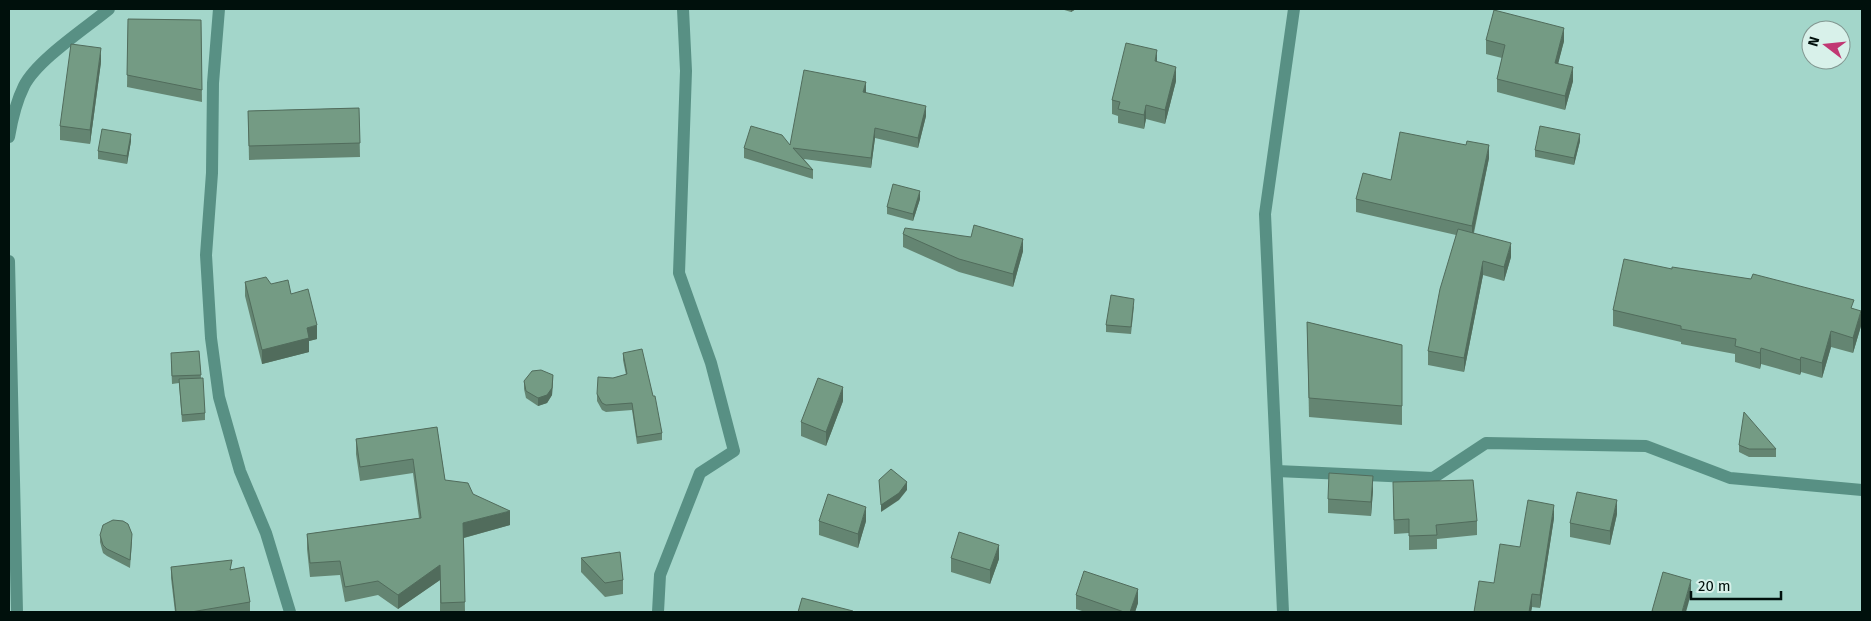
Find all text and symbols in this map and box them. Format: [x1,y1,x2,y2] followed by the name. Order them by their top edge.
[1801,20,1851,70] north arrow
[1805,35,1823,48] text: N
[1691,568,1781,600] scale bar
[1698,577,1731,595] text: 20 m

